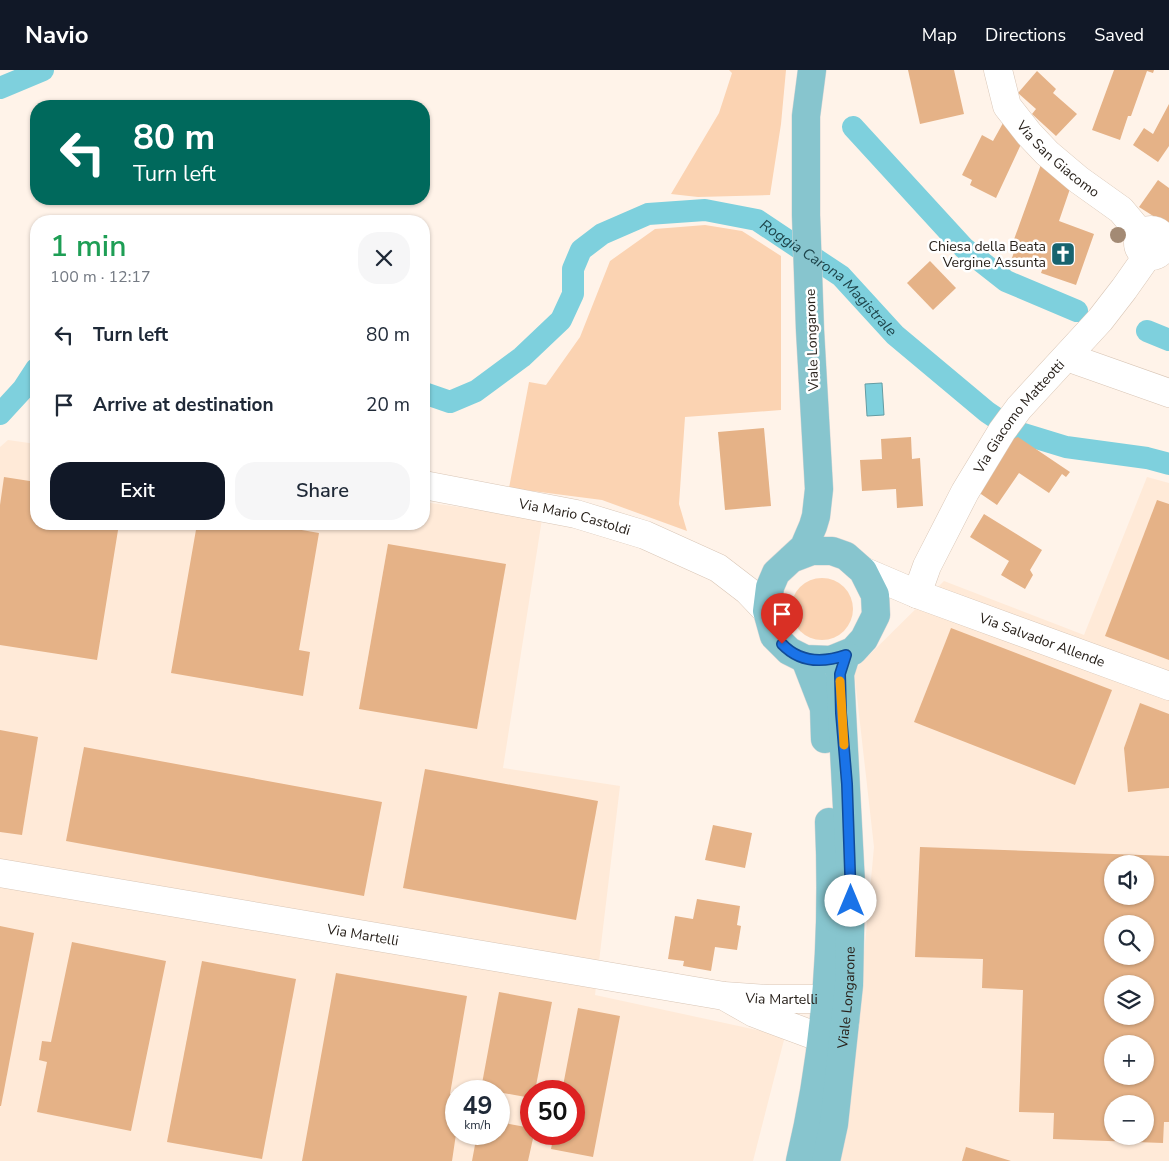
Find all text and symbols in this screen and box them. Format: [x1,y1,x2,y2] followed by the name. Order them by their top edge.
[25,19,89,51] text: Navio
[922,23,957,47] text: Map
[985,23,1066,47] text: Directions
[1094,23,1144,47] text: Saved
[133,114,215,161] text: 80 m
[1012,116,1104,201] street label: Via San Giacomo
[50,120,115,185] icon: left
[133,159,216,189] text: Turn left
[756,215,901,341] water label: Roggia Carona Magistrale
[50,226,126,267] text: 1 min
[358,232,410,284] button: close
[929,237,1046,272] place label: Chiesa della Beata Vergine Assunta
[1050,241,1076,267] church icon: Chiesa della Beata Vergine Assunta
[50,266,151,288] text: 100 m · 12:17
[801,288,823,393] street label: Viale Longarone
[50,321,78,349] icon: left
[93,322,168,348] text: Turn left
[366,322,410,348] text: 80 m
[969,355,1069,478] street label: Via Giacomo Matteotti
[50,391,78,419] icon: arrive
[93,392,274,418] text: Arrive at destination
[366,392,410,418] text: 20 m
[50,462,225,520] button: Exit
[235,462,410,520] button: Share
[516,494,633,540] street label: Via Mario Castoldi
[761,593,803,644] pin
[768,600,796,628] icon: arrive
[976,608,1108,671] street label: Via Salvador Allende
[1104,855,1154,1145] map controls
[1104,855,1154,905] button: sound
[824,874,876,926] position arrow
[1104,915,1154,965] button: search
[324,919,400,950] street label: Via Martelli
[833,946,859,1051] street label: Viale Longarone
[1104,975,1154,1025] button: layers
[744,988,818,1009] street label: Via Martelli
[1104,1035,1154,1085] button: +
[520,1080,585,1145] speed limit sign: 50
[462,1089,493,1123] text: 49
[1104,1095,1154,1145] button: −
[464,1117,491,1133] text: km/h

